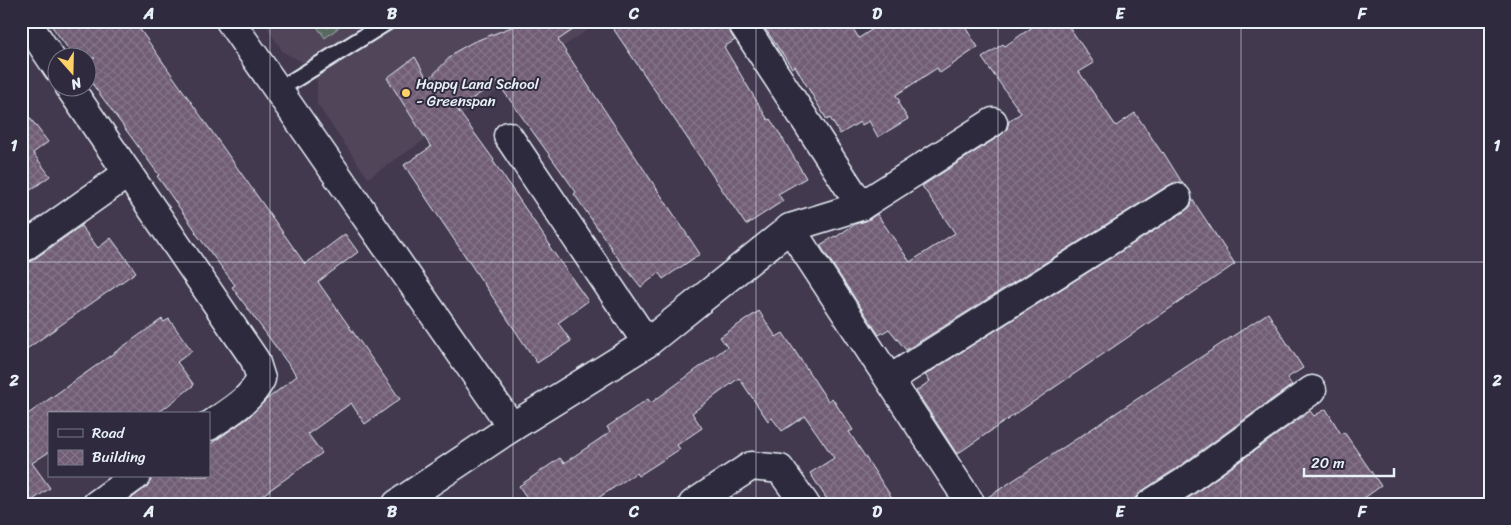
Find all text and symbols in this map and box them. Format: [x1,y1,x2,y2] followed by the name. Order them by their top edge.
[143,0,154,28] text: A
[387,0,398,28] text: B
[628,0,640,28] text: C
[872,0,882,28] text: D
[1116,0,1126,28] text: E
[1357,0,1368,28] text: F
[48,48,98,98] north arrow
[67,70,86,97] text: N
[416,71,540,114] place label: Happy Land School - Greenspan
[400,87,412,99] marker: Happy Land School - Greenspan
[11,131,18,160] text: 1
[1494,131,1501,160] text: 1
[8,366,19,395] text: 2
[1491,366,1502,395] text: 2
[48,412,210,478] legend
[92,420,125,446] text: Road
[92,444,146,470] text: Building
[1304,445,1394,477] scale bar
[1311,450,1345,476] text: 20 m
[143,497,154,525] text: A
[387,497,398,525] text: B
[628,497,640,525] text: C
[872,497,882,525] text: D
[1116,497,1126,525] text: E
[1357,497,1368,525] text: F

